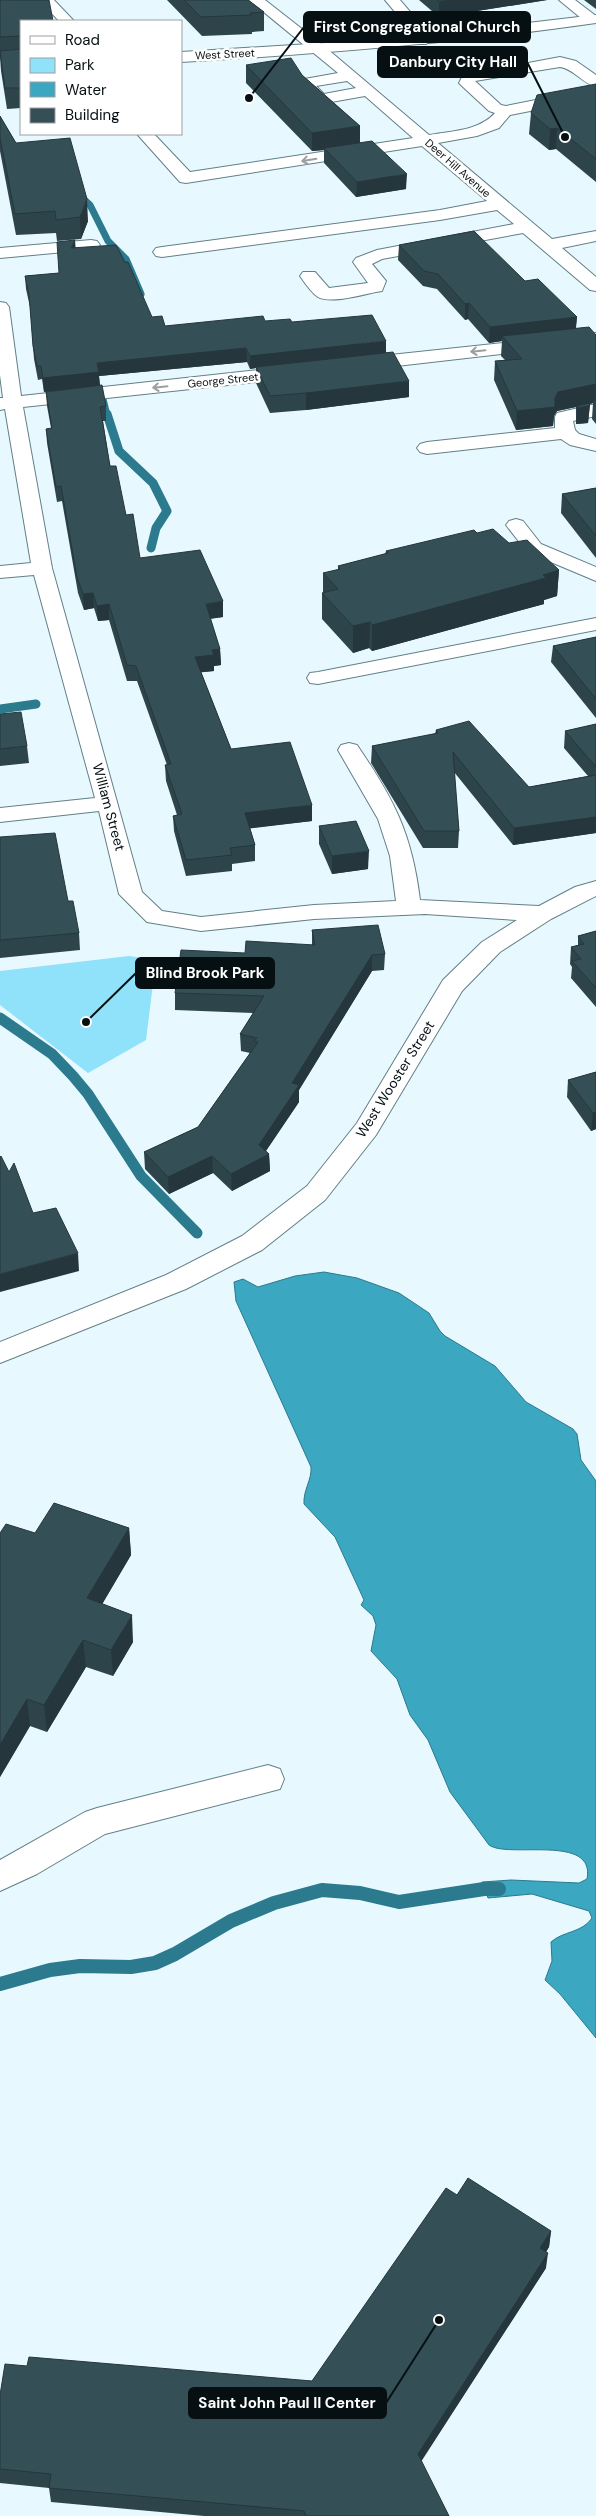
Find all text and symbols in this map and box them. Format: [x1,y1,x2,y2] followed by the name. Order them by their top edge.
[304,12,530,42] callout: First Congregational Church
[314,17,520,37] text: First Congregational Church
[20,20,182,135] legend
[65,30,100,50] text: Road
[195,45,255,63] street label: West Street
[378,47,527,77] callout: Danbury City Hall
[389,52,517,72] text: Danbury City Hall
[65,55,95,75] text: Park
[65,80,107,100] text: Water
[65,105,120,125] text: Building
[422,136,494,200] street label: Deer Hill Avenue
[302,156,318,166] one-way arrow
[470,346,486,356] one-way arrow
[187,369,259,391] street label: George Street
[152,382,168,392] one-way arrow
[89,761,129,853] street label: William Street
[136,958,274,988] callout: Blind Brook Park
[146,963,265,983] text: Blind Brook Park
[352,1017,438,1141] street label: West Wooster Street
[189,2388,386,2418] callout: Saint John Paul II Center
[198,2393,376,2413] text: Saint John Paul II Center

